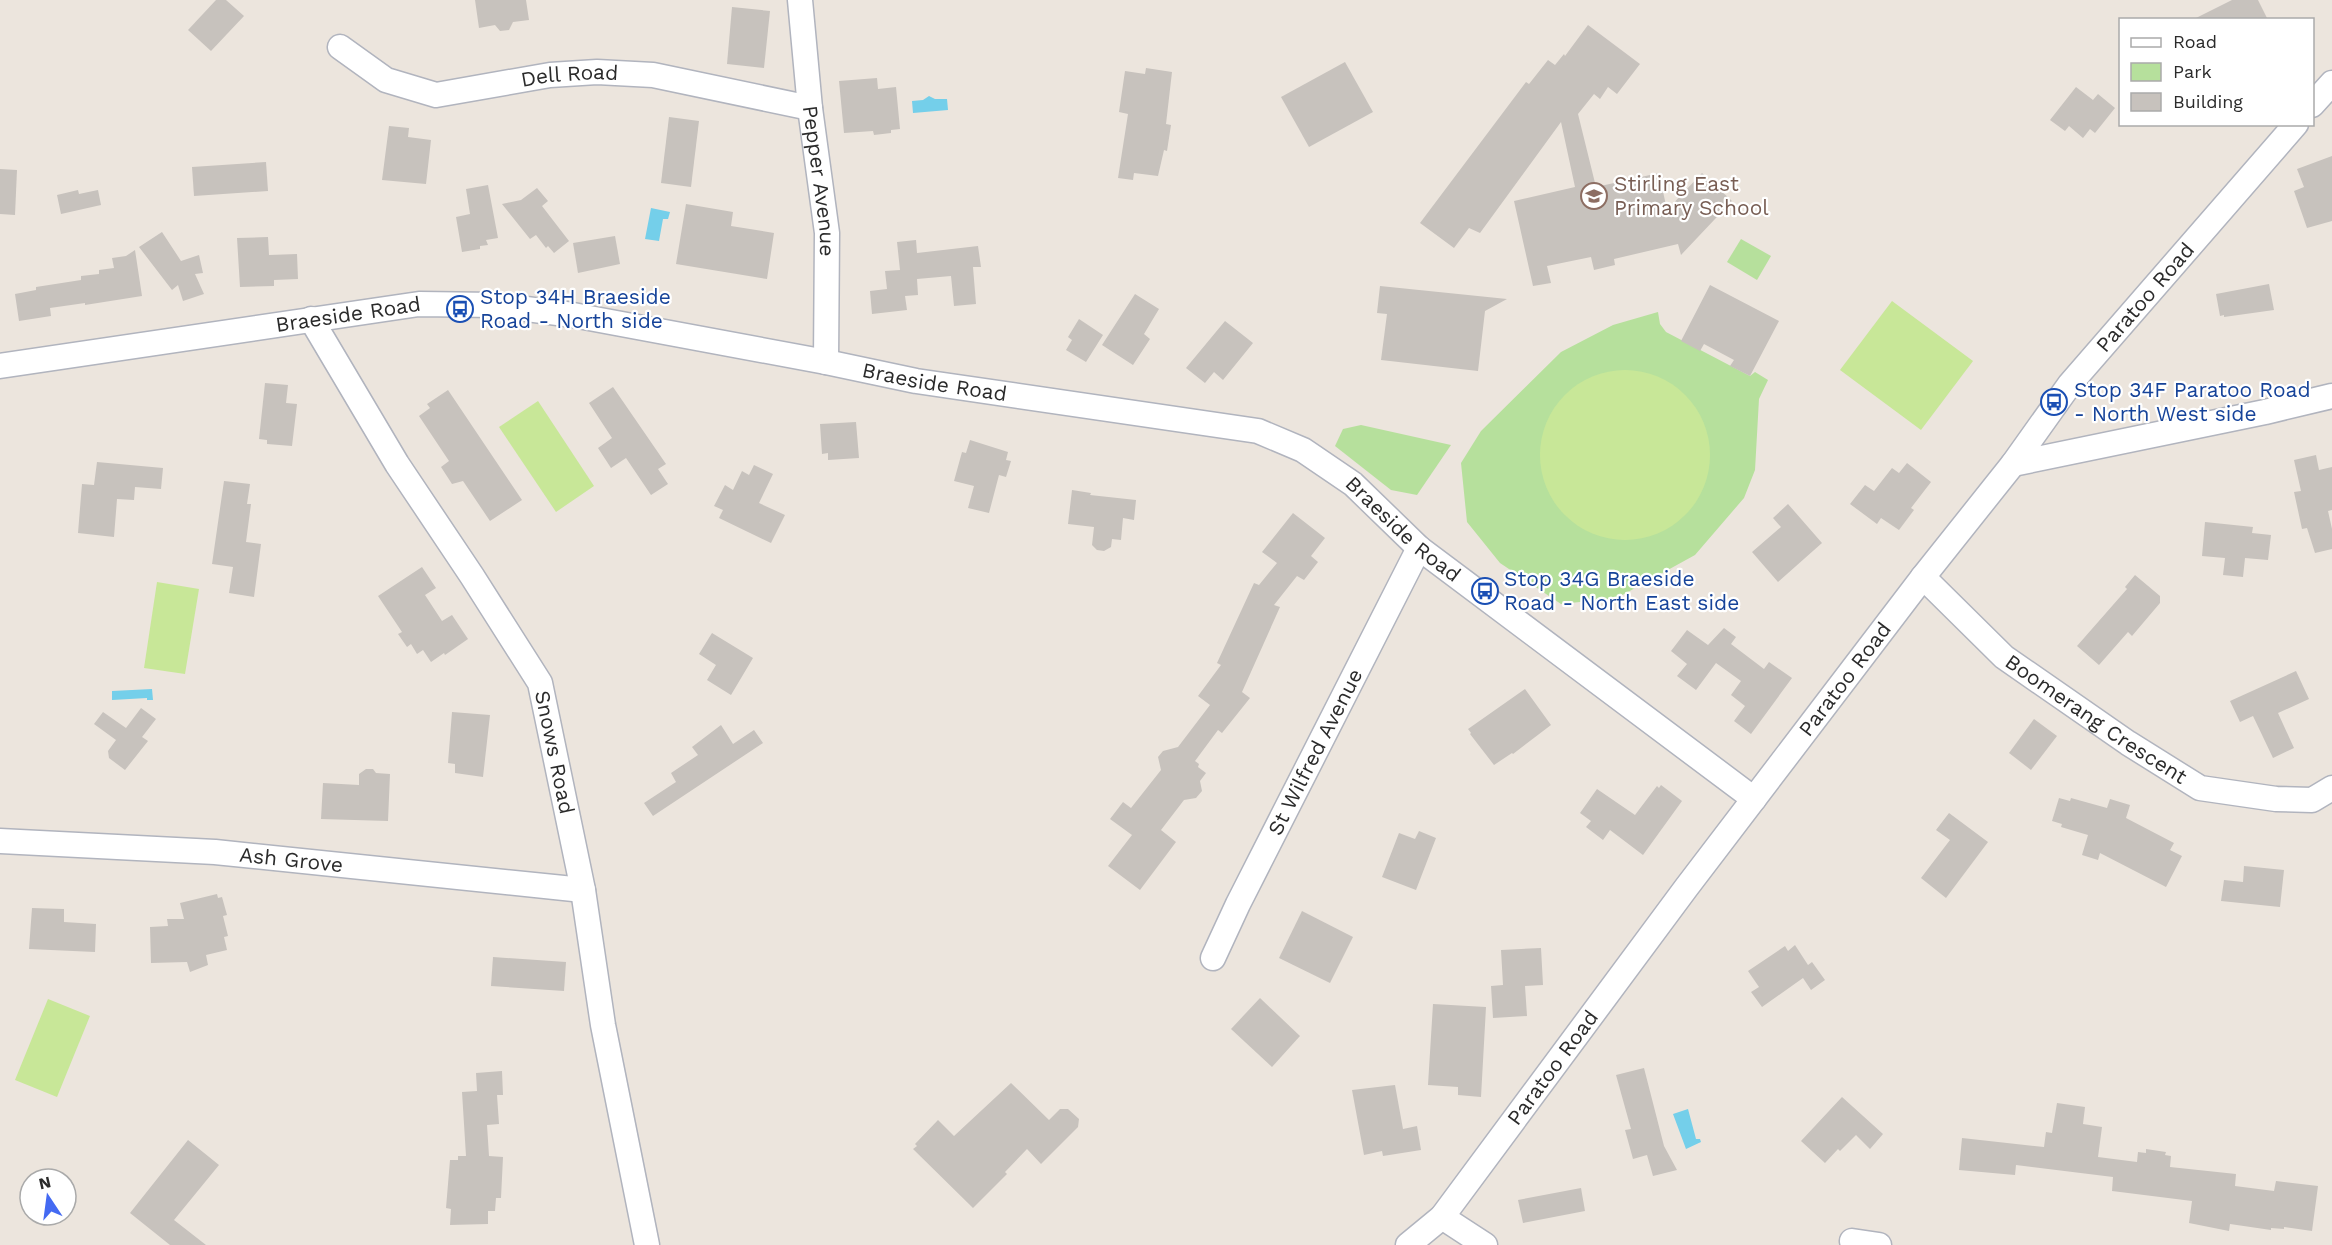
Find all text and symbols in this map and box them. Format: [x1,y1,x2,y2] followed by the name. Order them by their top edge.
[2119,18,2314,126] legend
[2173,31,2217,52] text: Road
[519,59,619,92] street label: Dell Road
[2173,61,2212,82] text: Park
[2173,91,2243,112] text: Building
[798,104,840,256] street label: Pepper Avenue
[1614,171,1769,220] place label: Stirling East Primary School
[1579,181,1609,211] school or university icon: Stirling East Primary School
[2090,237,2199,357] street label: Paratoo Road
[480,284,671,333] place label: Stop 34H Braeside Road - North side
[274,291,422,337] street label: Braeside Road
[445,294,475,324] bus stop icon: Stop 34H Braeside Road - North side
[860,357,1009,406] street label: Braeside Road
[2074,377,2311,426] place label: Stop 34F Paratoo Road - North West side
[2039,387,2069,417] bus stop icon: Stop 34F Paratoo Road - North West side
[1341,471,1466,587] street label: Braeside Road
[1504,566,1739,615] place label: Stop 34G Braeside Road - North East side
[1470,576,1500,606] bus stop icon: Stop 34G Braeside Road - North East side
[1793,617,1896,741] street label: Paratoo Road
[2001,649,2192,789] street label: Boomerang Crescent
[1262,664,1368,839] street label: St Wilfred Avenue
[530,688,580,816] street label: Snows Road
[238,842,344,877] street label: Ash Grove
[1502,1005,1603,1130] street label: Paratoo Road
[18,1167,78,1227] north arrow
[37,1172,53,1193] text: N

